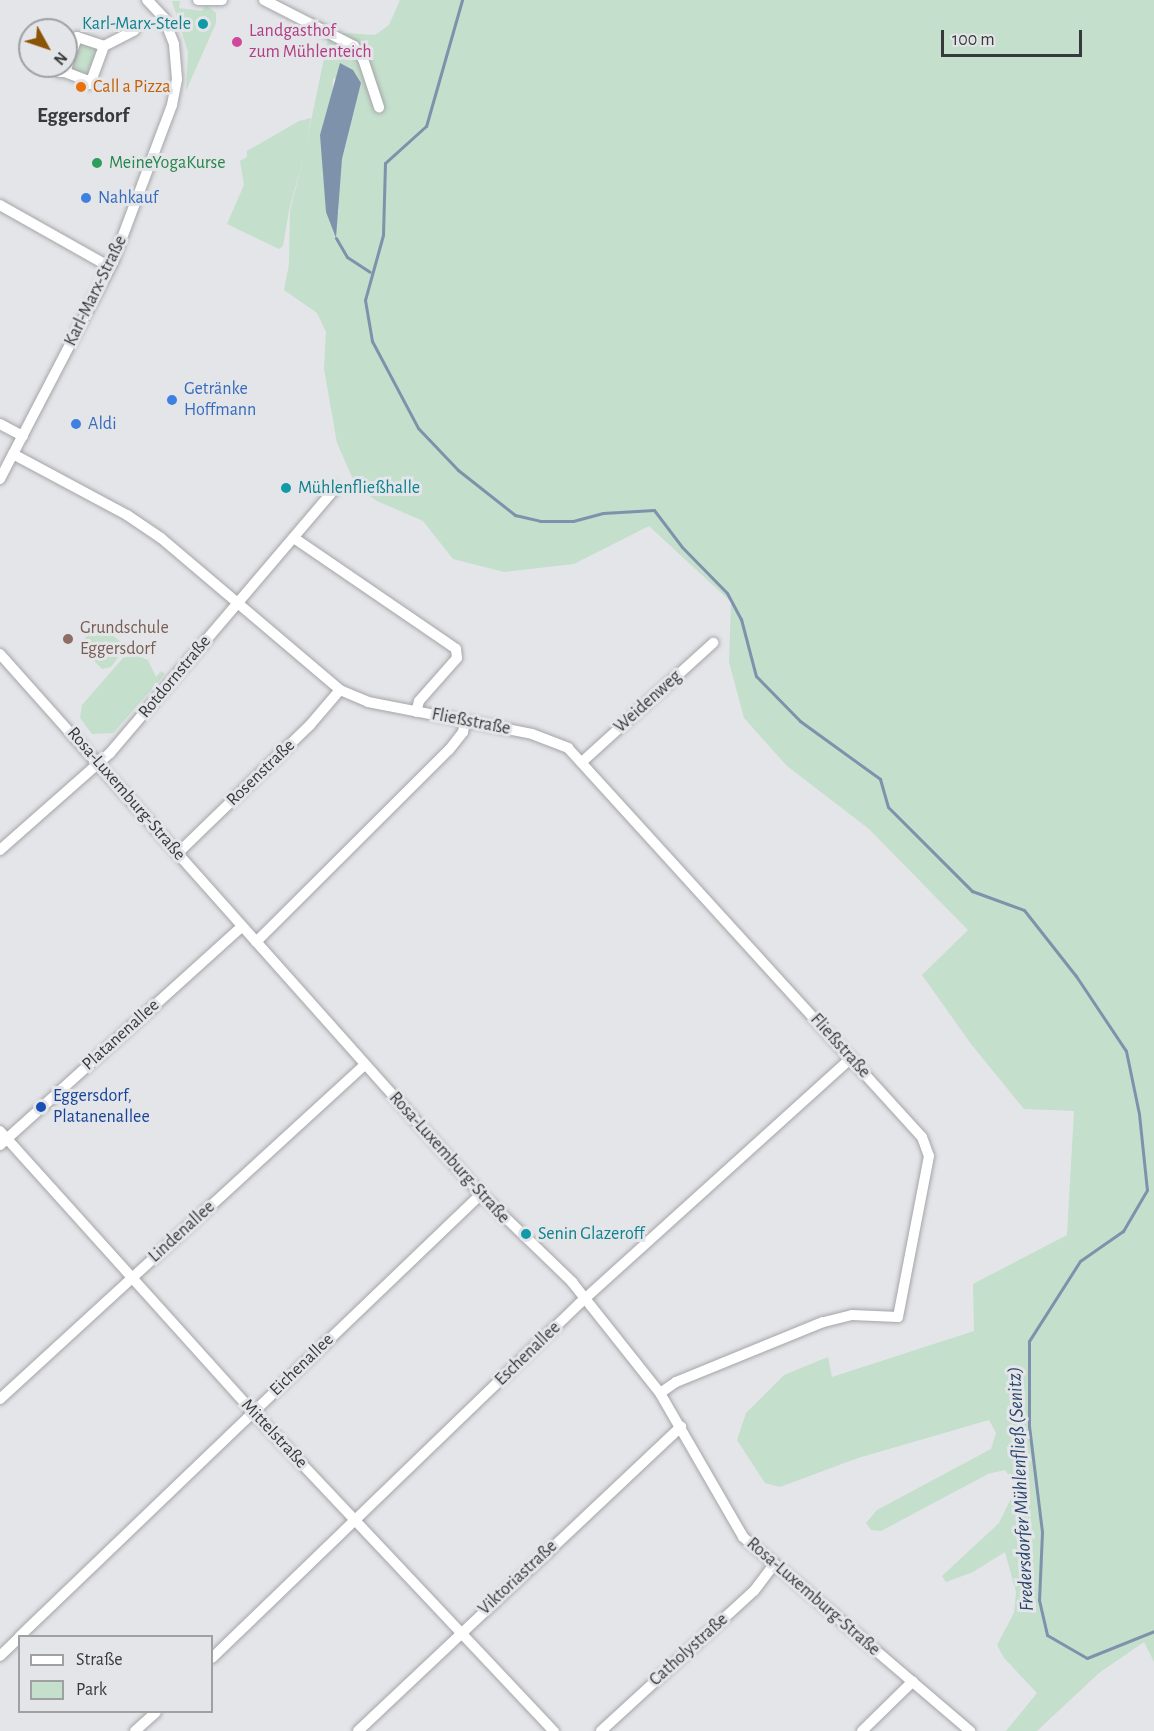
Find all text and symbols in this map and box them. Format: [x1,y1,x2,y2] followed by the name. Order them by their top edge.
[82,13,191,35] place label: Karl-Marx-Stele
[196,17,210,31] marker: Karl-Marx-Stele
[18,18,78,78] north arrow
[944,18,1085,56] scale bar
[249,21,372,63] place label: Landgasthof zum Mühlenteich
[952,31,995,49] text: 100 m
[230,35,244,49] marker: Landgasthof zum Mühlenteich
[51,49,70,68] text: N
[93,76,171,98] place label: Call a Pizza
[74,80,88,94] marker: Call a Pizza
[37,103,129,129] district label: Eggersdorf
[109,152,226,174] place label: MeineYogaKurse
[90,156,104,170] marker: MeineYogaKurse
[98,187,158,209] place label: Nahkauf
[79,191,93,205] marker: Nahkauf
[60,232,132,350] street label: Karl-Marx-Straße
[184,379,256,422] place label: Getränke Hoffmann
[165,393,179,407] marker: Getränke Hoffmann
[88,413,117,435] place label: Aldi
[69,417,83,431] marker: Aldi
[298,477,420,499] place label: Mühlenfließhalle
[279,481,293,495] marker: Mühlenfließhalle
[80,618,169,660] place label: Grundschule Eggersdorf
[134,631,216,723] street label: Rotdornstraße
[61,632,75,646] marker: Grundschule Eggersdorf
[610,666,686,738] street label: Weidenweg
[430,704,512,740] street label: Fließstraße
[62,723,190,865] street label: Rosa-Luxemburg-Straße
[222,735,300,811] street label: Rosenstraße
[78,995,164,1075] street label: Platanenallee
[805,1009,875,1083] street label: Fließstraße
[53,1086,150,1128] place label: Eggersdorf, Platanenallee
[384,1088,514,1228] street label: Rosa-Luxemburg-Straße
[34,1100,48,1114] marker: Eggersdorf, Platanenallee
[144,1197,220,1267] street label: Lindenallee
[538,1223,644,1245] place label: Senin Glazeroff
[519,1227,533,1241] marker: Senin Glazeroff
[491,1317,565,1391] street label: Eschenallee
[265,1329,339,1401] street label: Eichenallee
[1003,1366,1039,1612] water label: Fredersdorfer Mühlenfließ (Senitz)
[236,1395,312,1473] street label: Mittelstraße
[742,1533,884,1661] street label: Rosa-Luxemburg-Straße
[474,1536,562,1620] street label: Viktoriastraße
[645,1609,733,1691] street label: Catholystraße
[18,1635,213,1713] legend
[76,1651,122,1669] text: Straße
[76,1681,107,1699] text: Park

